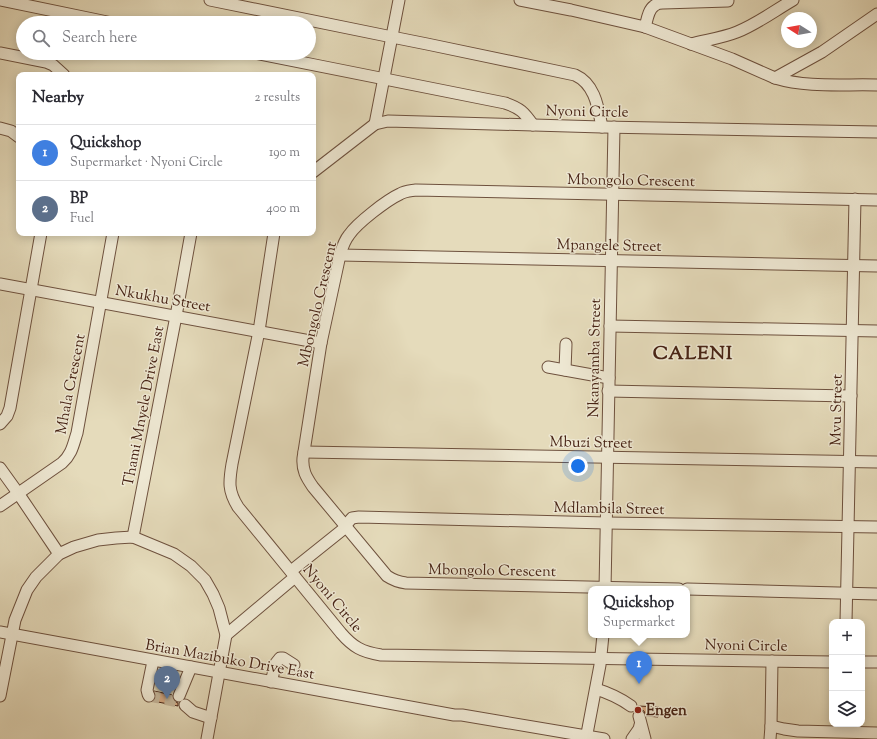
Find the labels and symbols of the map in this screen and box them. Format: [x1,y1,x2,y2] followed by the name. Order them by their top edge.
[781,12,817,48] north arrow
[545,101,629,124] street label: Nyoni Circle
[567,170,695,193] street label: Mbongolo Crescent
[556,235,662,258] street label: Mpangele Street
[294,240,343,369] street label: Mbongolo Crescent
[114,281,212,318] street label: Nkukhu Street
[584,298,607,418] street label: Nkanyamba Street
[119,324,170,488] street label: Thami Mnyele Drive East
[51,332,91,436] street label: Mhala Crescent
[653,341,733,368] district label: CALENI
[826,374,849,446] street label: Mvu Street
[549,432,633,455] street label: Mbuzi Street
[568,456,588,476] your location
[553,498,665,521] street label: Mdlambila Street
[297,560,367,638] street label: Nyoni Circle
[428,560,556,583] street label: Mbongolo Crescent
[144,635,316,686] street label: Brian Mazibuko Drive East
[704,635,788,658] street label: Nyoni Circle
[626,651,652,684] pin: 1
[154,666,180,699] pin: 2
[646,701,687,722] place label: Engen
[633,705,643,715] marker: Engen

